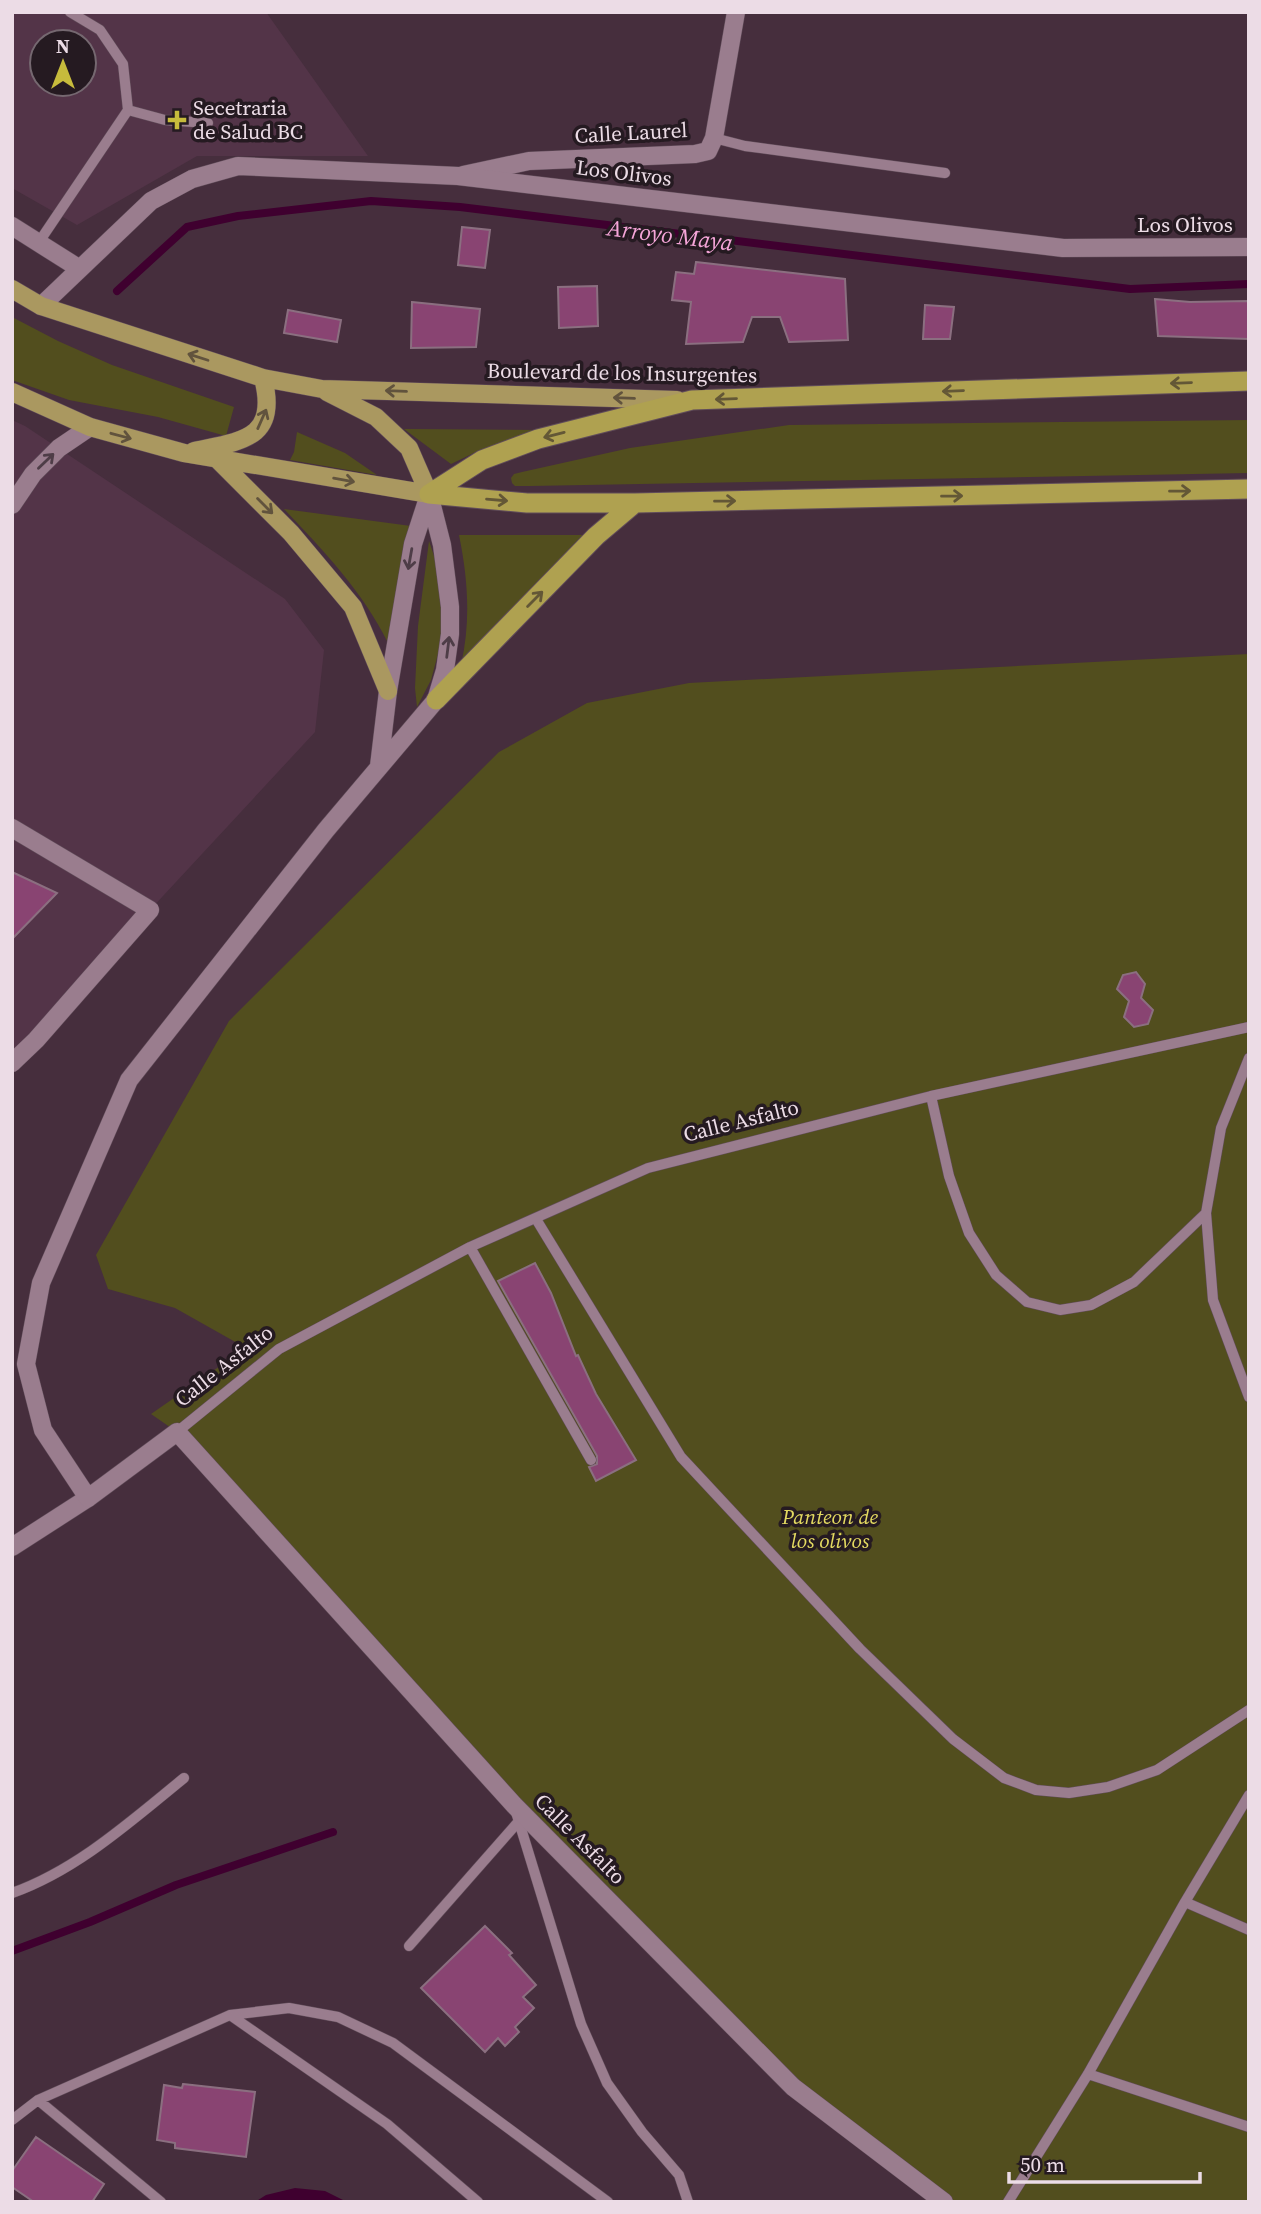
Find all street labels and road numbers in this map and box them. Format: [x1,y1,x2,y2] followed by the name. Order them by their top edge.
[574,115,688,150] street label: Calle Laurel
[575,152,673,193] street label: Los Olivos
[1137,210,1233,239] street label: Los Olivos
[487,356,757,389] street label: Boulevard de los Insurgentes
[680,1092,802,1149] street label: Calle Asfalto
[168,1318,279,1413] street label: Calle Asfalto
[528,1787,632,1891] street label: Calle Asfalto

